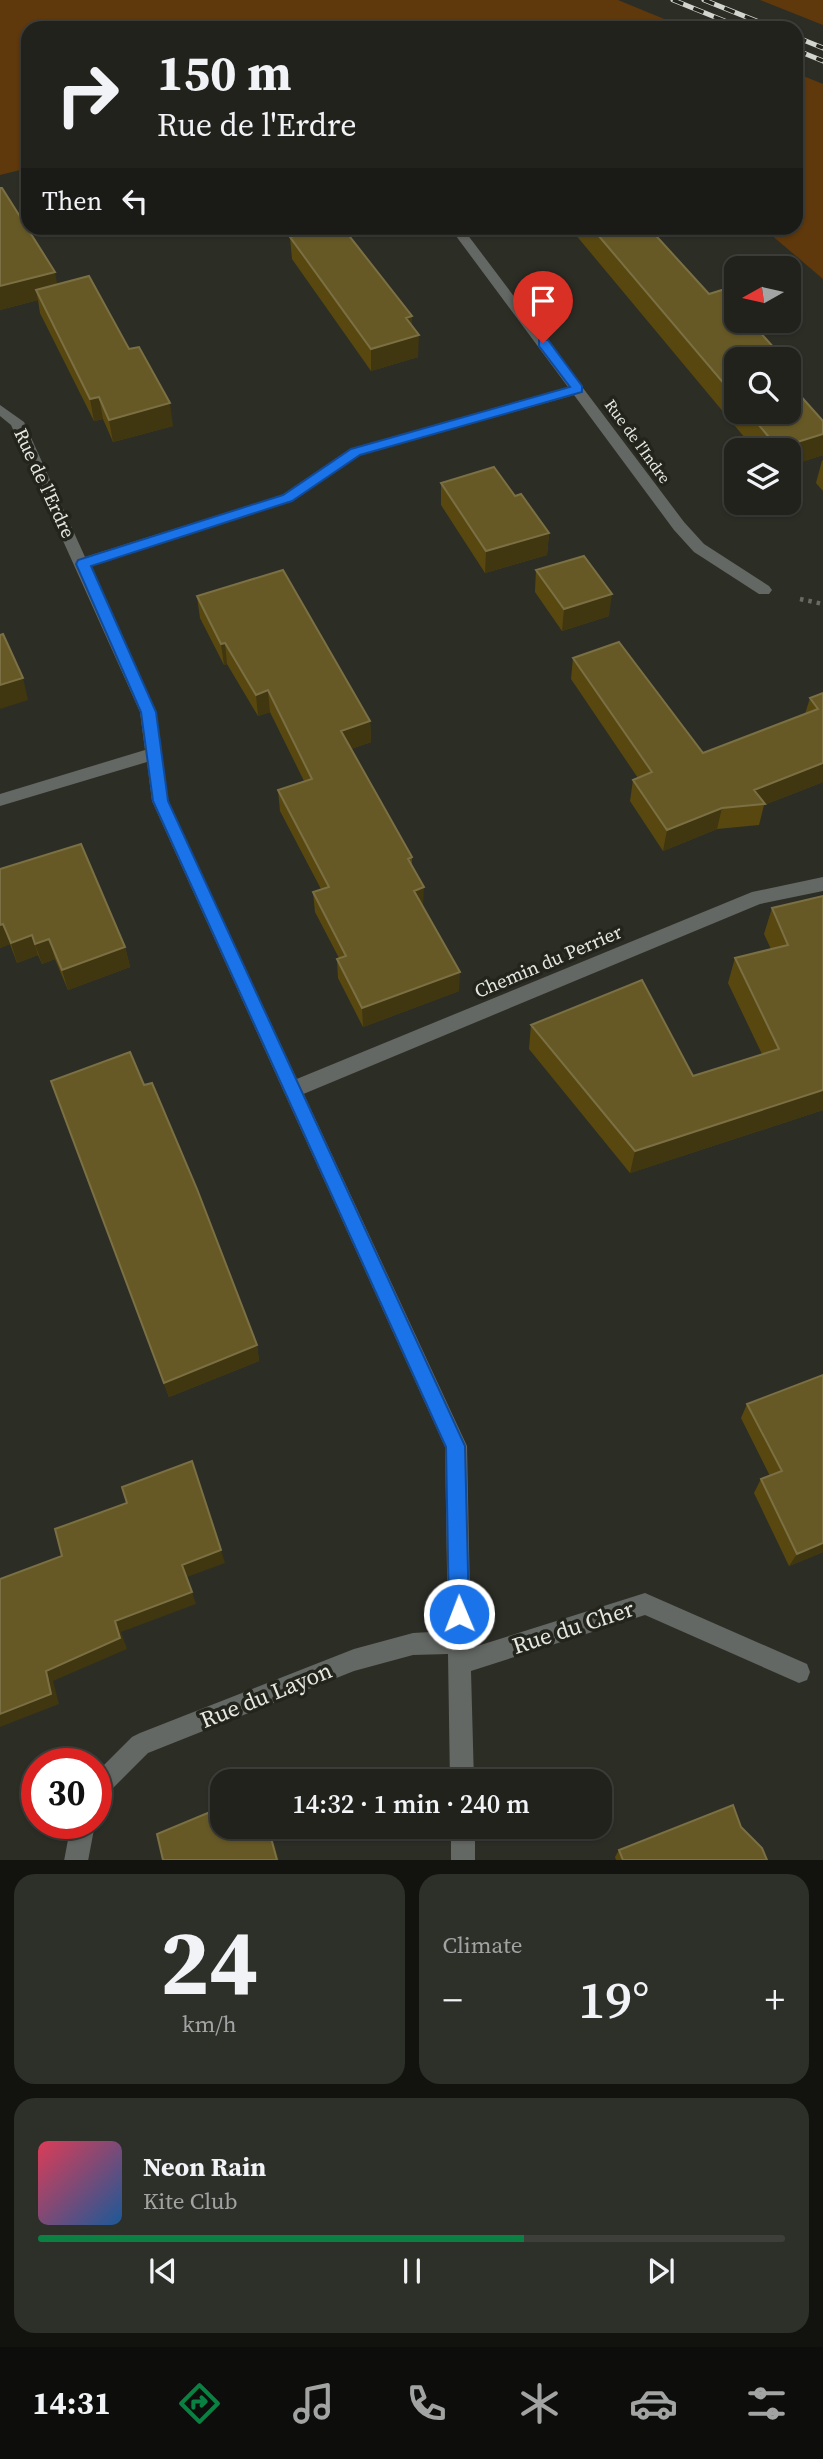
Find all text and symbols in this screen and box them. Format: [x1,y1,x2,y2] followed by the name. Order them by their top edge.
[157,39,292,106] text: 150 m
[42,49,133,140] icon: right
[157,103,356,147] text: Rue de l'Erdre
[116,182,154,220] icon: left
[42,183,102,219] text: Then
[724,256,802,332] north arrow
[724,256,801,515] map controls
[513,271,573,343] pin
[524,282,562,320] icon: arrive
[724,347,801,424] button: search
[600,394,676,488] street label: Rue de l'Indre
[8,424,82,542] street label: Rue de l'Erdre
[724,438,801,515] button: layers
[470,918,626,1004] street label: Chemin du Perrier
[422,1577,496,1651] position arrow
[508,1592,638,1662] street label: Rue du Cher
[195,1654,337,1736] street label: Rue du Layon
[21,1748,112,1839] speed limit sign: 30
[292,1786,530,1822] text: 14:32 · 1 min · 240 m
[160,1900,259,2024] text: 24
[443,1929,522,1961] text: Climate
[578,1964,649,2035] text: 19°
[443,1974,463,2026] text: −
[765,1974,785,2026] text: +
[182,2008,237,2040] text: km/h
[143,2149,266,2185] text: Neon Rain
[143,2185,238,2217] text: Kite Club
[144,2252,182,2290] icon: previous
[393,2252,431,2290] icon: pause
[642,2252,680,2290] icon: next
[175,2379,224,2428] icon: directions
[289,2379,338,2428] icon: music
[402,2379,451,2428] icon: phone
[515,2379,564,2428] icon: climate
[629,2379,678,2428] icon: car
[742,2379,791,2428] icon: filters
[32,2381,111,2425] text: 14:31

